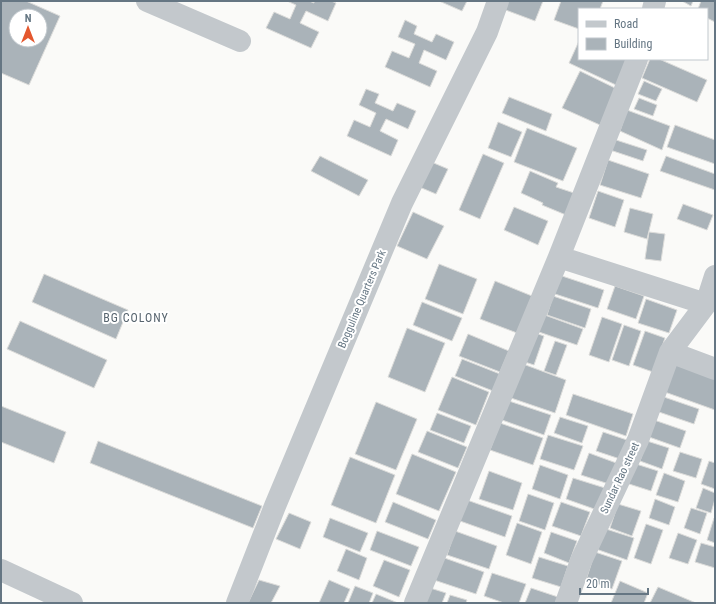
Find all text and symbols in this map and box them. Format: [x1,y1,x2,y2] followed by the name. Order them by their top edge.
[8,8,48,48] north arrow
[578,8,708,60] legend
[25,12,32,25] text: N
[614,17,638,31] text: Road
[614,37,652,51] text: Building
[335,248,389,350] street label: Bogguline Quarters Park
[103,311,169,325] district label: BG COLONY
[598,440,642,516] street label: Sundar Rao street
[580,570,648,596] scale bar
[586,577,610,591] text: 20 m

